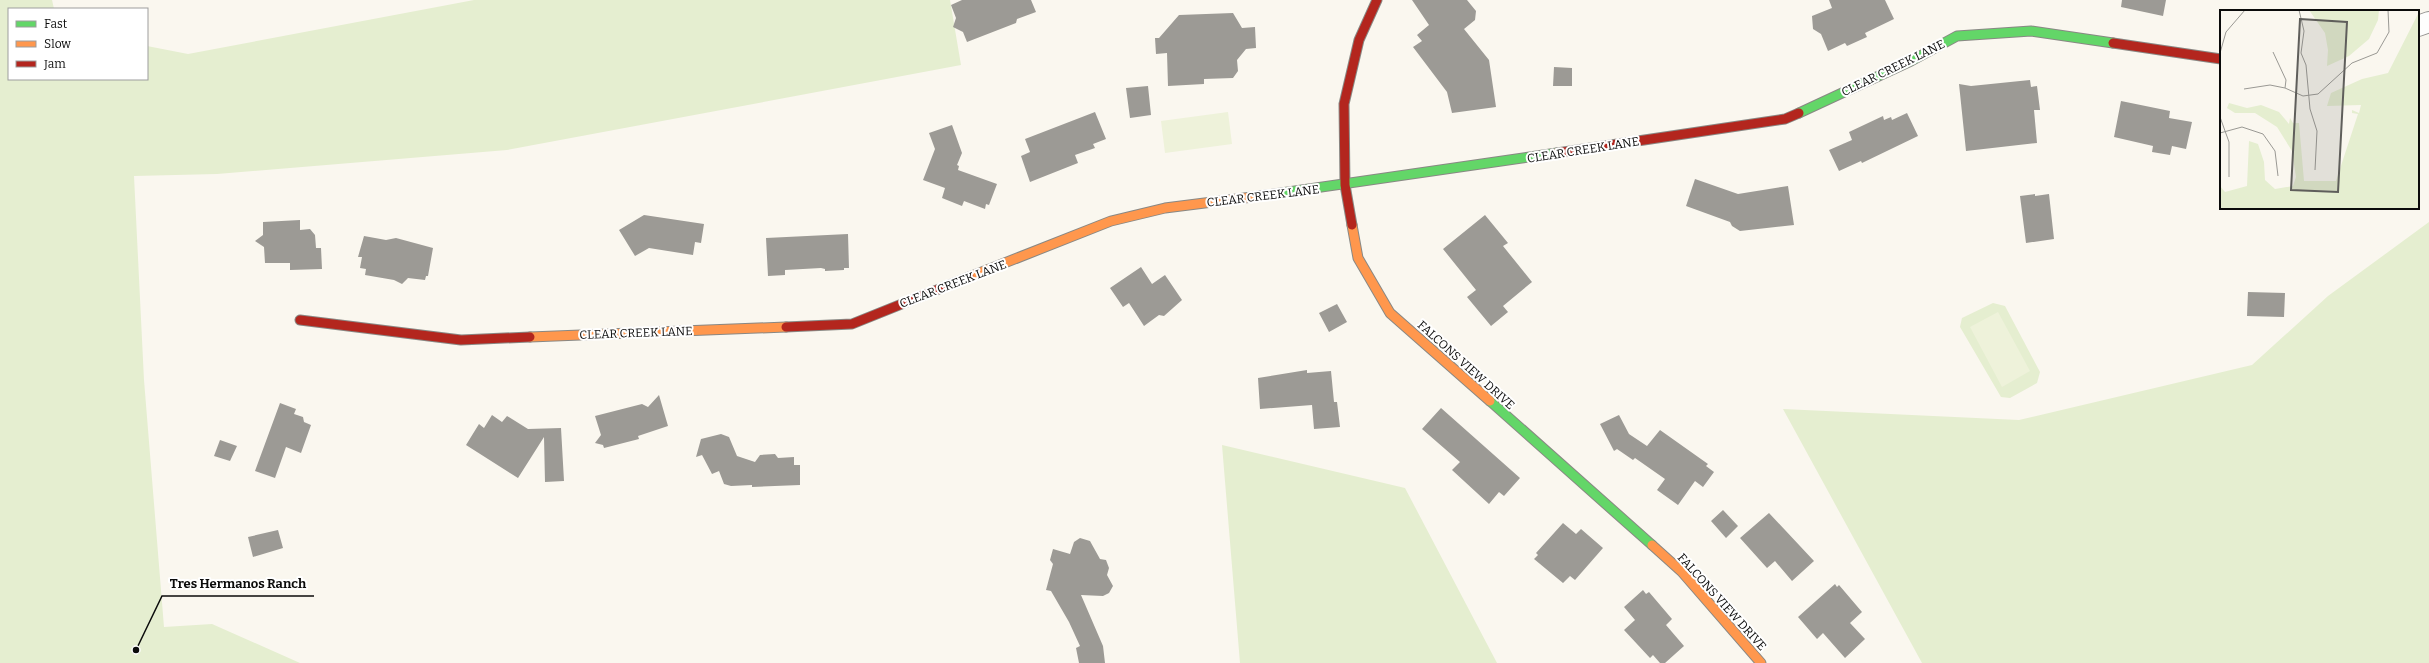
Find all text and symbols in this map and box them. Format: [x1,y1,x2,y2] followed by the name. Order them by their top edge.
[8,8,148,80] legend
[2220,10,2419,209] inset map
[44,17,68,31] text: Fast
[44,37,71,51] text: Slow
[1839,37,1947,99] street label: CLEAR CREEK LANE
[43,57,66,71] text: Jam
[1526,134,1640,166] street label: CLEAR CREEK LANE
[1206,182,1320,210] street label: CLEAR CREEK LANE
[898,257,1008,311] street label: CLEAR CREEK LANE
[1415,318,1517,412] street label: FALCONS VIEW DRIVE
[579,324,693,342] street label: CLEAR CREEK LANE
[1675,551,1769,653] street label: FALCONS VIEW DRIVE
[162,571,314,596] callout: Tres Hermanos Ranch
[170,576,307,591] text: Tres Hermanos Ranch

